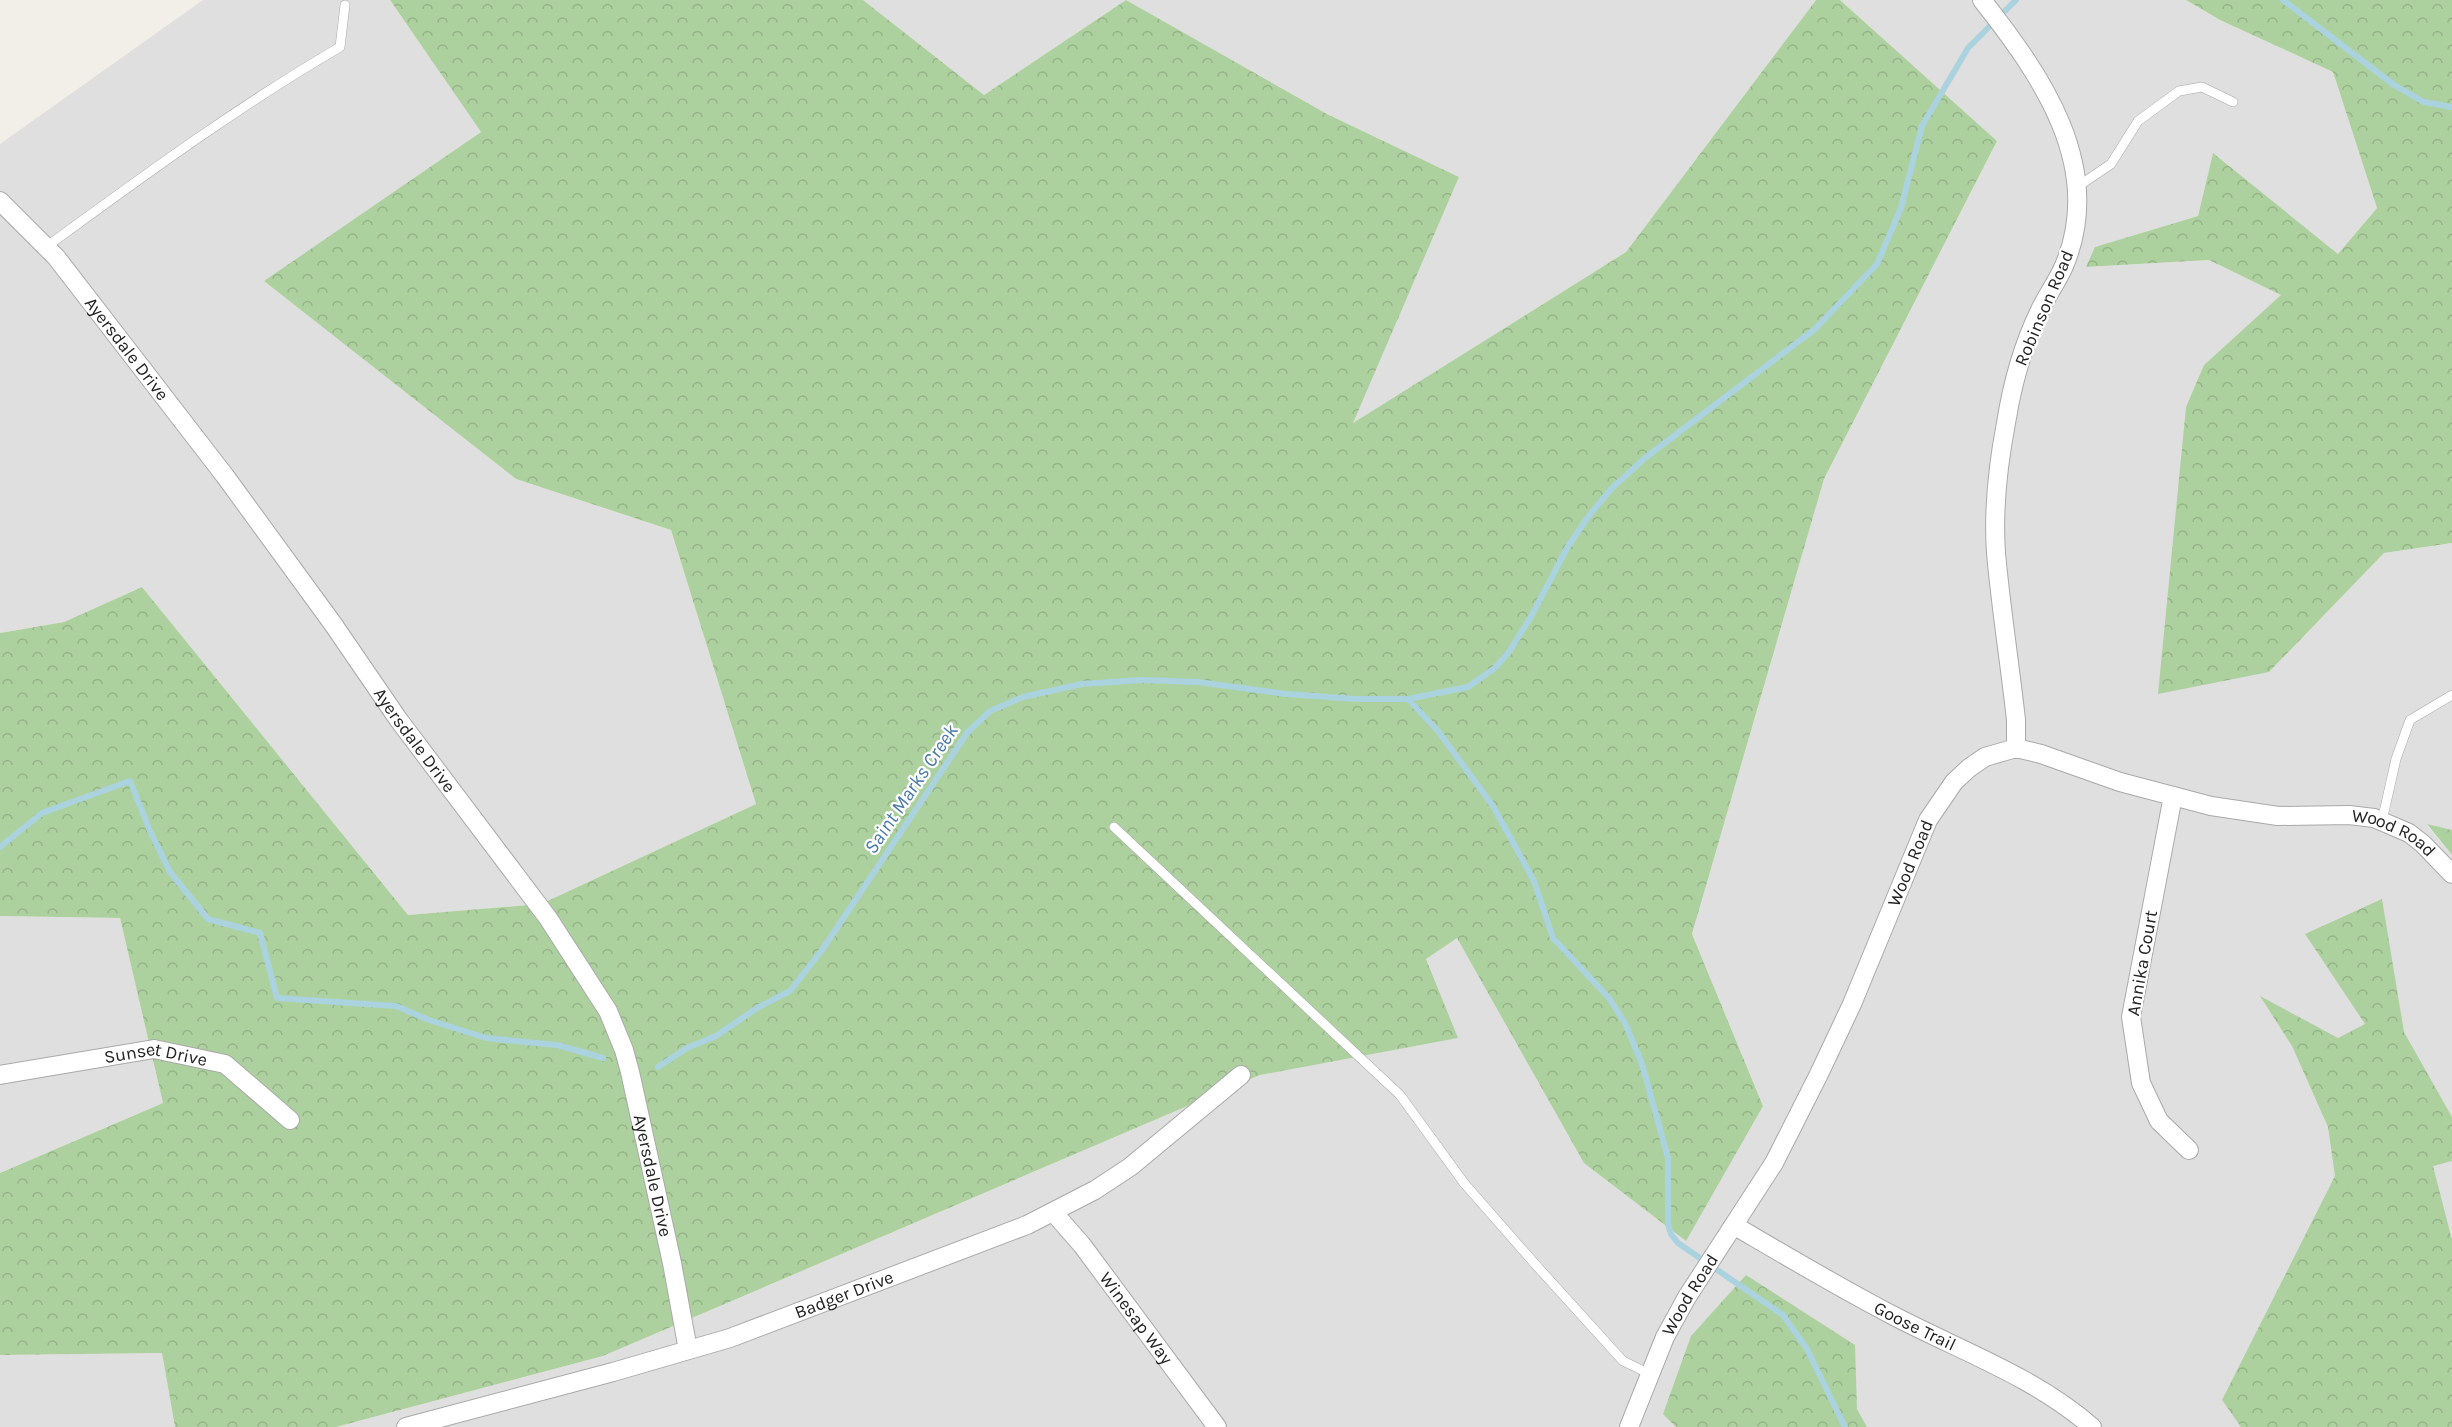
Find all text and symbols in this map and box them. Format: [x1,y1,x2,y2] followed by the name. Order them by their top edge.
[2010,247,2078,369] street label: Robinson Road
[80,293,174,405] street label: Ayersdale Drive
[369,683,460,797] street label: Ayersdale Drive
[859,719,963,858] water label: Saint Marks Creek
[2351,804,2440,861] street label: Wood Road
[1883,816,1938,910] street label: Wood Road
[2122,908,2162,1018] street label: Annika Court
[102,1038,209,1071] street label: Sunset Drive
[629,1112,677,1239] street label: Ayersdale Drive
[1657,1250,1723,1339] street label: Wood Road
[791,1266,897,1323] street label: Badger Drive
[1095,1268,1178,1369] street label: Winesap Way
[1870,1296,1960,1356] street label: Goose Trail

